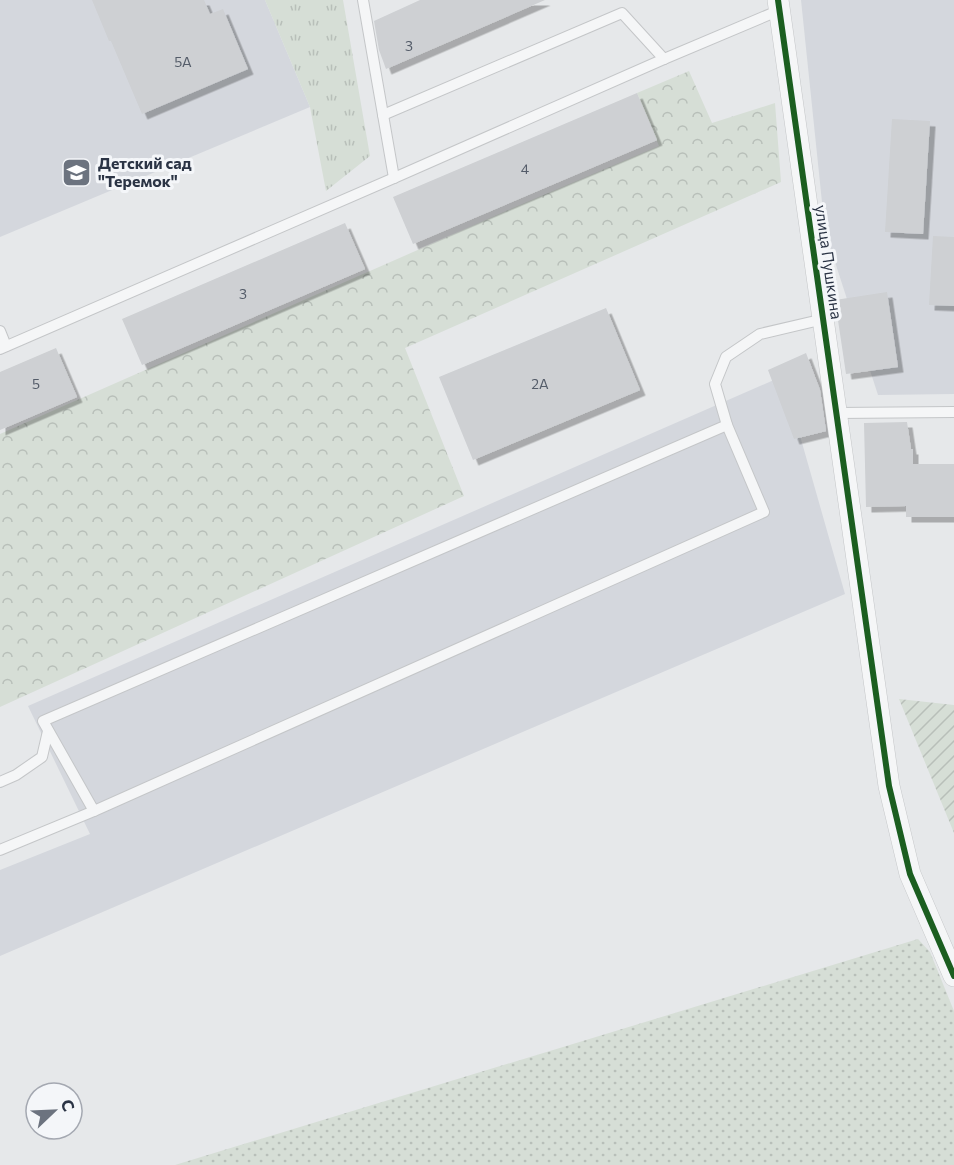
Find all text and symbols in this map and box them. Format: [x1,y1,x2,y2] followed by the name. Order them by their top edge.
[405,37,413,54] house number: 3
[174,53,192,70] house number: 5А
[98,153,192,190] place label: Детский сад "Теремок"
[61,156,93,188] school or university icon: Детский сад "Теремок"
[521,160,530,177] house number: 4
[812,203,847,320] street label: улица Пушкина
[239,285,247,302] house number: 3
[32,375,40,392] house number: 5
[531,375,549,392] house number: 2А
[24,1081,84,1141] north arrow
[57,1096,79,1114] text: С

